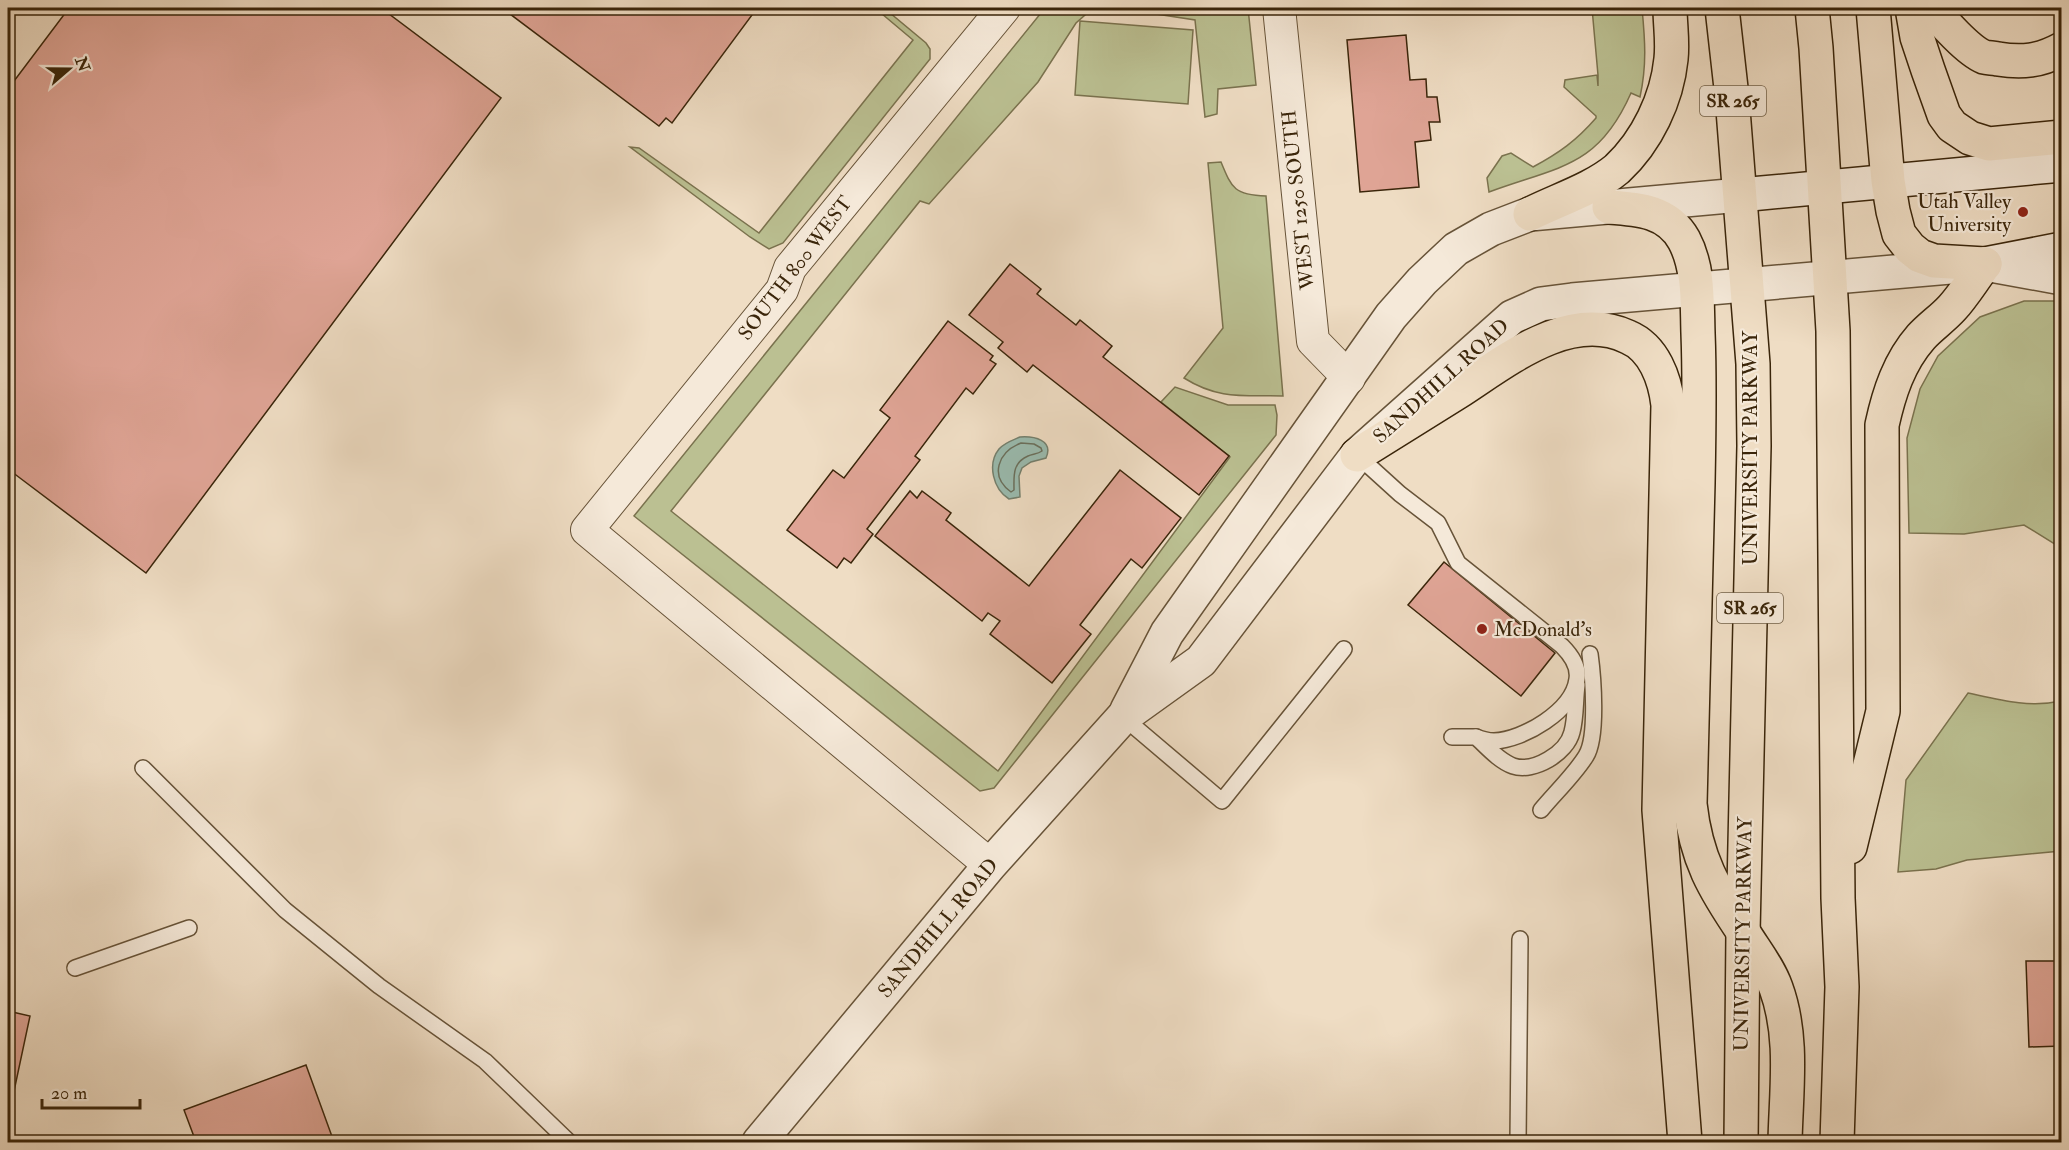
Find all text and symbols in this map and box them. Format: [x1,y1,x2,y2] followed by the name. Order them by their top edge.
[39,39,99,99] north arrow
[70,53,94,75] text: N
[1700,86,1766,116] road number: SR 265
[1276,109,1320,292] street label: WEST 1250 SOUTH
[1917,189,2012,237] place label: Utah Valley University
[733,191,858,345] street label: SOUTH 800 WEST
[2016,205,2030,219] marker: Utah Valley University
[1368,313,1514,449] street label: SANDHILL ROAD
[1738,329,1763,565] street label: UNIVERSITY PARKWAY
[1717,593,1783,623] road number: SR 265
[1494,617,1592,642] place label: McDonald's
[1475,622,1489,636] marker: McDonald's
[1728,815,1758,1051] street label: UNIVERSITY PARKWAY
[872,853,1004,1003] street label: SANDHILL ROAD
[42,1072,140,1110] scale bar
[51,1082,87,1105] text: 20 m

